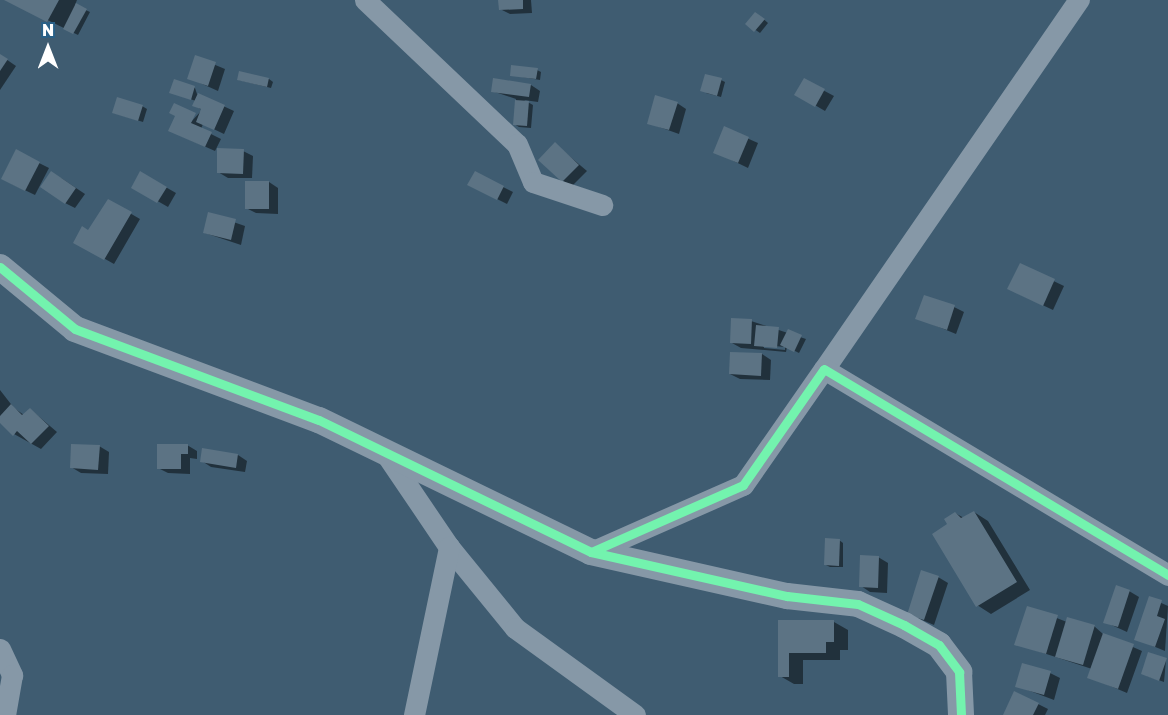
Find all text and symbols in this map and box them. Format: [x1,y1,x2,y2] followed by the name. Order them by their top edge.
[18,18,78,78] north arrow
[42,20,54,40] text: N

